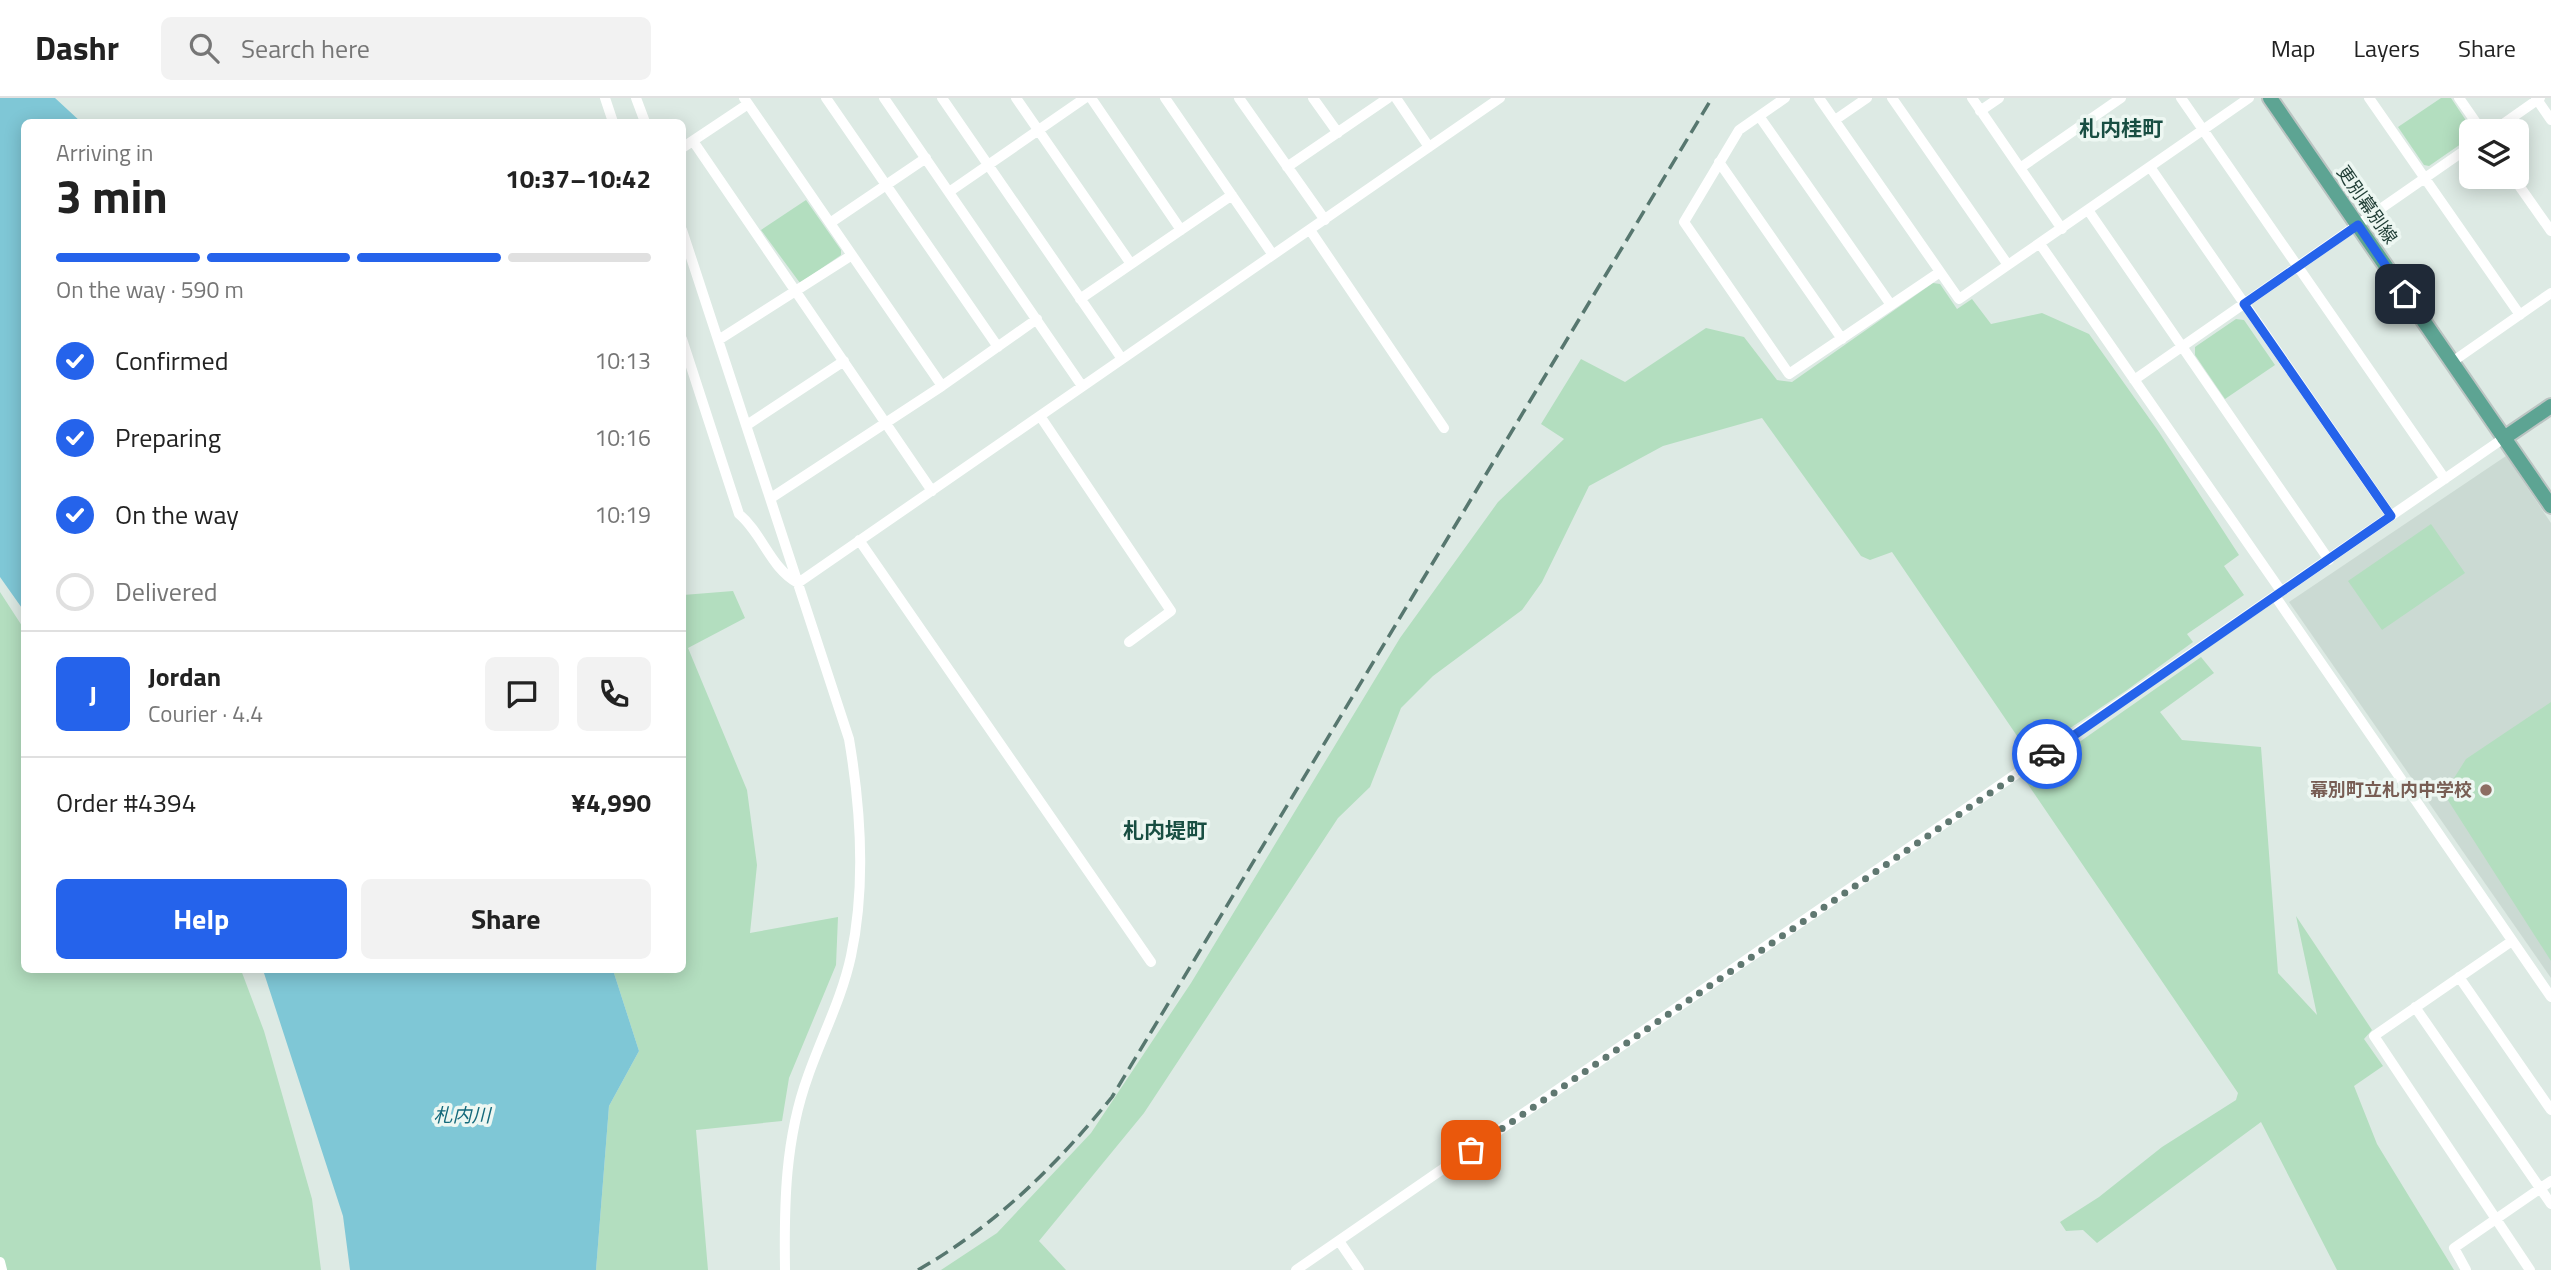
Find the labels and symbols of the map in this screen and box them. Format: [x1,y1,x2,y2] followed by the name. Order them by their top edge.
[2079,112,2163,144] district label: 札内桂町
[2331,160,2404,249] street label: 更別幕別線
[2375,264,2435,324] pin
[2012,719,2082,789] courier
[2310,776,2472,803] place label: 幕別町立札内中学校
[2478,782,2494,798] marker: 幕別町立札内中学校
[1123,814,1207,846] district label: 札内堤町
[433,1100,492,1129] water label: 札内川
[1441,1120,1501,1180] pin

